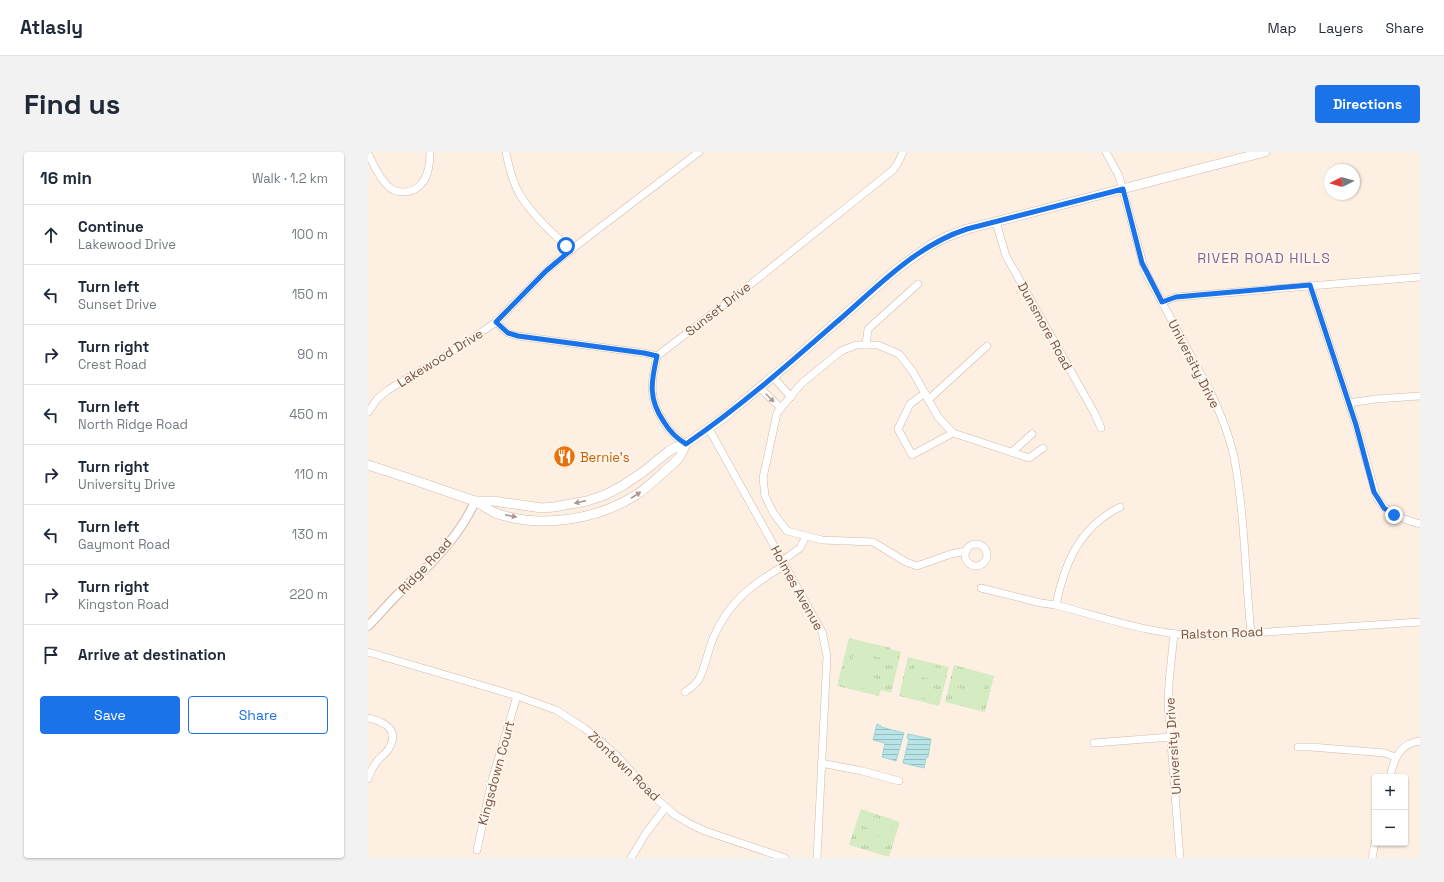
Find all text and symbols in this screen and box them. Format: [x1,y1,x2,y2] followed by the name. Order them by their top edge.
[20,15,83,40] text: Atlasly
[1267,19,1297,37] text: Map
[1319,19,1363,37] text: Layers
[1385,19,1424,37] text: Share
[1315,85,1420,123] button: Directions
[24,86,121,122] text: Find us
[1324,164,1360,200] north arrow
[40,167,92,189] text: 16 min
[252,170,328,187] text: Walk · 1.2 km
[78,217,144,236] text: Continue
[40,224,62,246] icon: ahead
[291,226,328,243] text: 100 m
[78,236,176,253] text: Lakewood Drive
[557,237,575,255] route start
[1197,249,1331,267] district label: RIVER ROAD HILLS
[78,277,140,296] text: Turn left
[682,278,754,340] street label: Sunset Drive
[1014,279,1076,373] street label: Dunsmore Road
[40,284,62,306] icon: left
[292,286,328,303] text: 150 m
[78,296,157,313] text: Sunset Drive
[1164,317,1224,411] street label: University Drive
[394,325,486,391] street label: Lakewood Drive
[78,337,149,356] text: Turn right
[40,344,62,366] icon: right
[297,346,328,363] text: 90 m
[78,356,147,373] text: Crest Road
[766,393,775,403] one-way arrow
[78,397,140,416] text: Turn left
[40,404,62,426] icon: left
[289,406,328,423] text: 450 m
[78,416,188,433] text: North Ridge Road
[551,444,577,470] restaurant icon: Bernie's
[580,449,630,466] place label: Bernie's
[78,457,149,476] text: Turn right
[40,464,62,486] icon: right
[294,466,328,483] text: 110 m
[78,476,175,493] text: University Drive
[630,491,641,499] one-way arrow
[573,500,586,506] one-way arrow
[1385,506,1403,524] route end
[505,514,517,520] one-way arrow
[78,517,140,536] text: Turn left
[40,524,62,546] icon: left
[292,526,328,543] text: 130 m
[395,534,455,598] street label: Ridge Road
[78,536,170,553] text: Gaymont Road
[767,543,827,633] street label: Holmes Avenue
[78,577,149,596] text: Turn right
[40,584,62,606] icon: right
[289,586,328,603] text: 220 m
[78,596,169,613] text: Kingston Road
[1180,623,1264,643] street label: Ralston Road
[40,644,62,666] icon: arrive
[78,645,226,664] text: Arrive at destination
[40,696,180,734] button: Save
[188,696,328,734] button: Share
[1161,697,1185,795] street label: University Drive
[474,719,518,827] street label: Kingsdown Court
[584,727,664,805] street label: Ziontown Road
[1372,774,1408,846] map controls
[1372,774,1408,810] button: +
[1372,810,1408,846] button: −

